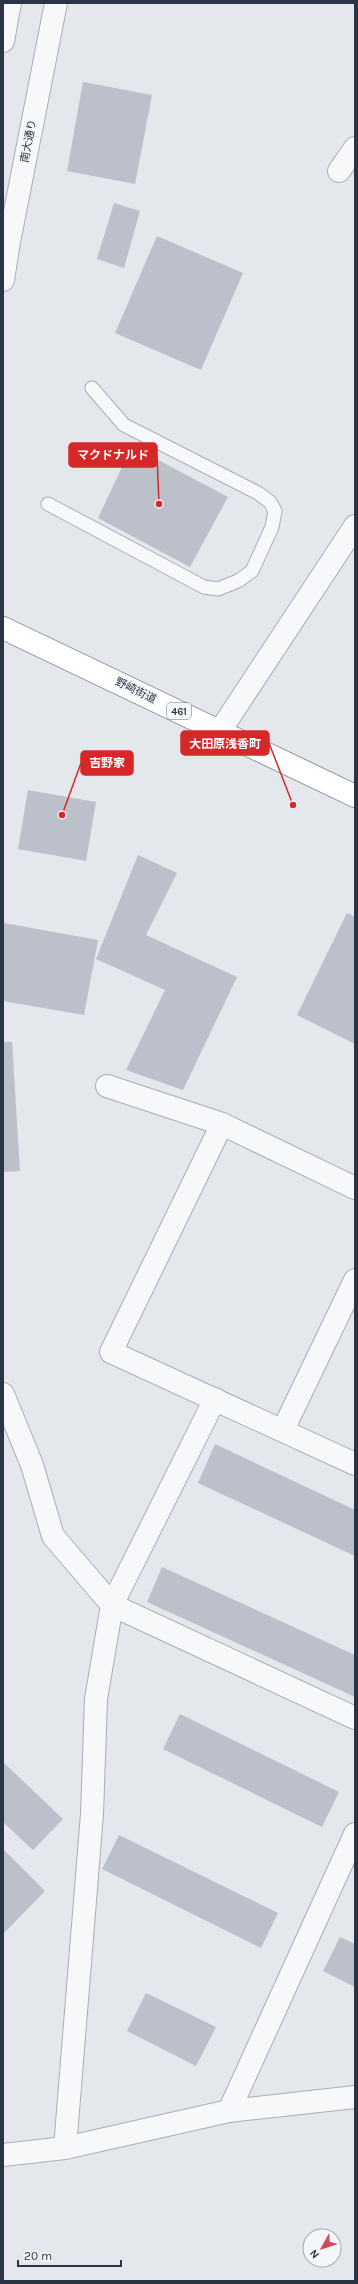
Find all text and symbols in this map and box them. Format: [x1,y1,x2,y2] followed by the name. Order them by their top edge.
[18,118,39,164] street label: 南大通り
[69,443,157,467] callout: マクドナルド
[77,448,149,462] text: マクドナルド
[113,675,158,706] street label: 野崎街道
[167,703,191,719] road number: 461
[181,731,269,755] callout: 大田原浅香町
[189,737,261,751] text: 大田原浅香町
[81,751,133,775] callout: 吉野家
[89,756,125,770] text: 吉野家
[302,2228,342,2268] north arrow
[18,2242,121,2268] scale bar
[307,2247,322,2261] text: N
[24,2249,52,2263] text: 20 m

